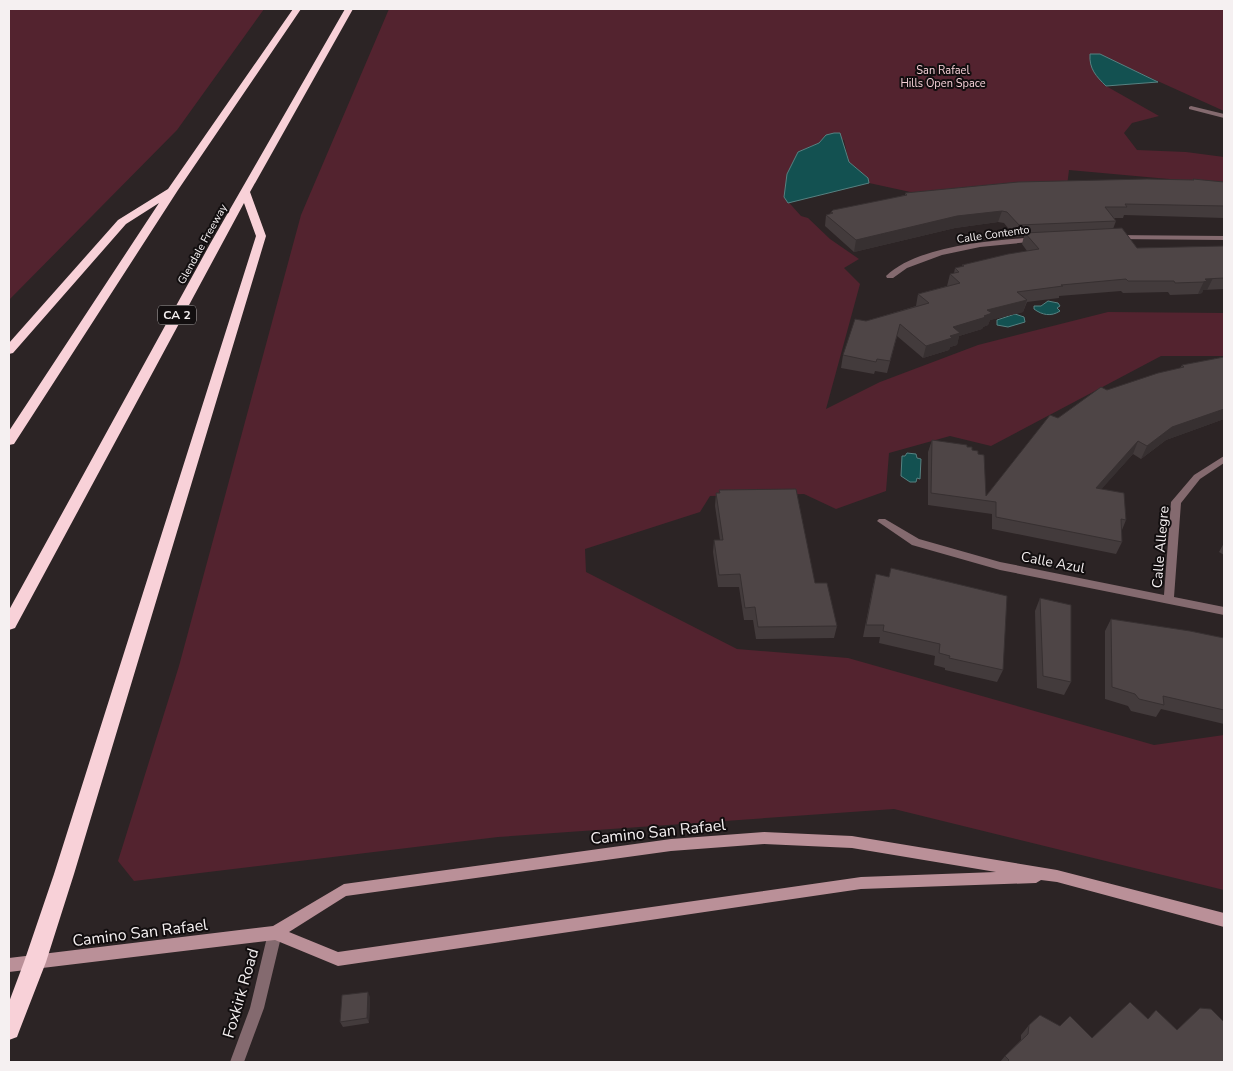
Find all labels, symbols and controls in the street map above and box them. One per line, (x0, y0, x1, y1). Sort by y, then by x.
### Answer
park label: San Rafael Hills Open Space (900, 63, 986, 91)
street label: Glendale Freeway (174, 201, 231, 287)
street label: Calle Contento (956, 222, 1030, 247)
road number: CA 2 (158, 306, 196, 324)
street label: Calle Allegre (1147, 505, 1174, 589)
street label: Calle Azul (1019, 547, 1087, 578)
street label: Camino San Rafael (589, 814, 727, 850)
street label: Camino San Rafael (71, 914, 209, 952)
street label: Foxkirk Road (218, 946, 264, 1041)

